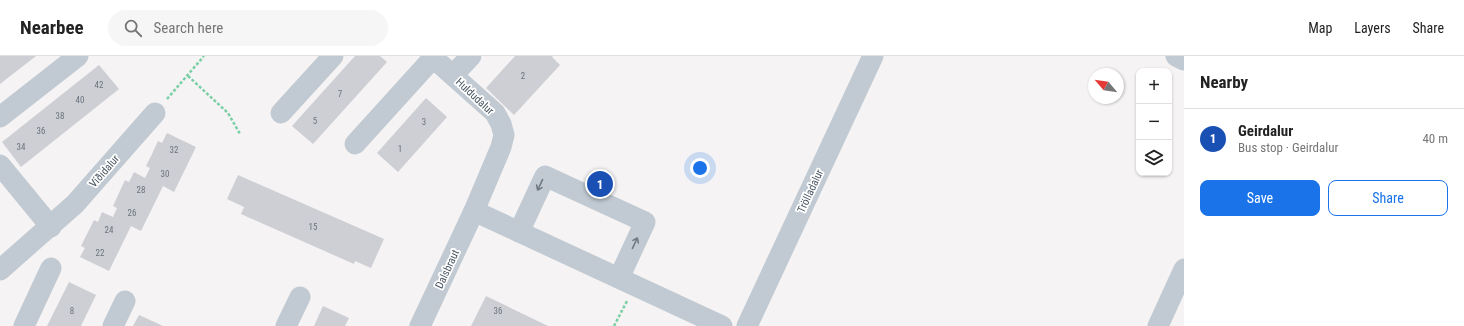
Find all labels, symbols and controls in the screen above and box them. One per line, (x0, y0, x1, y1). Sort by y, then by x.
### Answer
search box (108, 10, 388, 46)
text: Nearbee (20, 16, 84, 39)
icon: search (122, 17, 144, 39)
text: Search here (154, 19, 223, 37)
text: Map (1308, 20, 1332, 36)
text: Layers (1354, 20, 1391, 36)
text: Share (1413, 20, 1444, 36)
north arrow (1088, 68, 1124, 104)
map controls (1136, 68, 1172, 176)
button: + (1136, 68, 1172, 104)
house number: 2 (521, 71, 526, 81)
text: Nearby (1200, 72, 1248, 92)
street label: Huldudalur (453, 75, 497, 118)
house number: 42 (95, 80, 104, 90)
house number: 7 (338, 89, 343, 99)
house number: 40 (76, 95, 84, 105)
button: − (1136, 104, 1172, 140)
house number: 38 (56, 111, 64, 121)
house number: 5 (313, 116, 318, 126)
house number: 3 (422, 117, 426, 127)
text: Geirdalur (1238, 122, 1293, 140)
house number: 36 (37, 126, 45, 136)
text: 1 (1210, 131, 1216, 146)
text: 40 m (1422, 131, 1448, 146)
button: layers (1136, 140, 1172, 176)
text: Bus stop · Geirdalur (1238, 140, 1339, 155)
house number: 34 (17, 142, 26, 152)
house number: 1 (398, 144, 402, 154)
house number: 32 (170, 145, 179, 155)
street label: Víðidalur (87, 152, 122, 190)
your location (690, 158, 710, 178)
street label: Trölladalur (795, 167, 826, 215)
house number: 30 (161, 169, 169, 179)
pin: 1 (587, 169, 613, 199)
one-way arrow (536, 179, 543, 191)
button: Save (1200, 180, 1320, 216)
button: Share (1328, 180, 1448, 216)
house number: 28 (137, 185, 145, 195)
house number: 26 (128, 208, 136, 218)
house number: 15 (309, 222, 318, 232)
house number: 24 (105, 225, 114, 235)
one-way arrow (632, 237, 639, 249)
house number: 22 (96, 248, 105, 258)
street label: Dalsbraut (433, 248, 462, 291)
house number: 8 (70, 306, 74, 316)
house number: 36 (494, 306, 502, 316)

